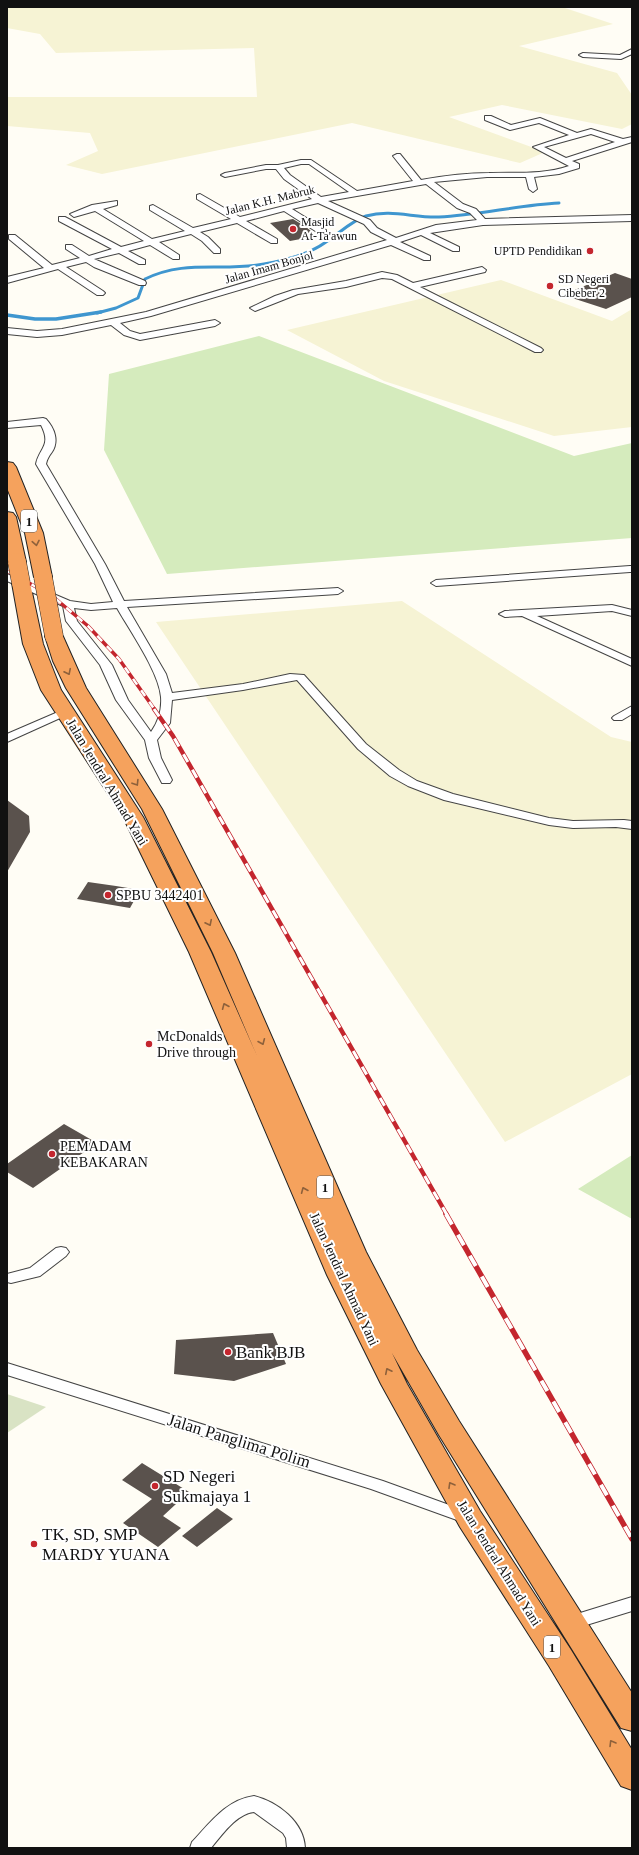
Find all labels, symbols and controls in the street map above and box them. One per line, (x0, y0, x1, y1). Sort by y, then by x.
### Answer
street label: Jalan K.H. Mabruk (224, 182, 316, 218)
place label: Masjid At-Ta'awun (301, 215, 357, 243)
marker: Masjid At-Ta'awun (288, 224, 298, 234)
place label: UPTD Pendidikan (494, 244, 582, 258)
marker: UPTD Pendidikan (585, 246, 595, 256)
street label: Jalan Imam Bonjol (223, 248, 315, 286)
place label: SD Negeri Cibeber 2 (558, 272, 610, 300)
marker: SD Negeri Cibeber 2 (545, 281, 555, 291)
road number: 1 (21, 510, 37, 532)
one-way arrow (31, 539, 40, 546)
one-way arrow (64, 668, 71, 676)
street label: Jalan Jendral Ahmad Yani (63, 716, 151, 848)
one-way arrow (131, 779, 139, 786)
place label: SPBU 3442401 (116, 888, 204, 903)
marker: SPBU 3442401 (103, 890, 113, 900)
one-way arrow (204, 919, 212, 926)
one-way arrow (221, 1003, 229, 1010)
place label: McDonalds Drive through (157, 1029, 236, 1060)
one-way arrow (258, 1038, 266, 1045)
marker: McDonalds Drive through (144, 1039, 154, 1049)
place label: PEMADAM KEBAKARAN (60, 1139, 148, 1170)
marker: PEMADAM KEBAKARAN (47, 1149, 57, 1159)
road number: 1 (317, 1176, 333, 1198)
one-way arrow (301, 1186, 309, 1194)
street label: Jalan Jendral Ahmad Yani (306, 1210, 382, 1348)
place label: Bank BJB (236, 1343, 305, 1362)
marker: Bank BJB (223, 1347, 233, 1357)
one-way arrow (385, 1368, 392, 1376)
street label: Jalan Panglima Polim (165, 1410, 313, 1472)
place label: SD Negeri Sukmajaya 1 (163, 1467, 251, 1506)
marker: SD Negeri Sukmajaya 1 (150, 1481, 160, 1491)
one-way arrow (448, 1482, 455, 1489)
street label: Jalan Jendral Ahmad Yani (454, 1497, 544, 1629)
place label: TK, SD, SMP MARDY YUANA (42, 1525, 170, 1564)
marker: TK, SD, SMP MARDY YUANA (29, 1539, 39, 1549)
road number: 1 (544, 1636, 560, 1658)
one-way arrow (609, 1740, 616, 1747)

